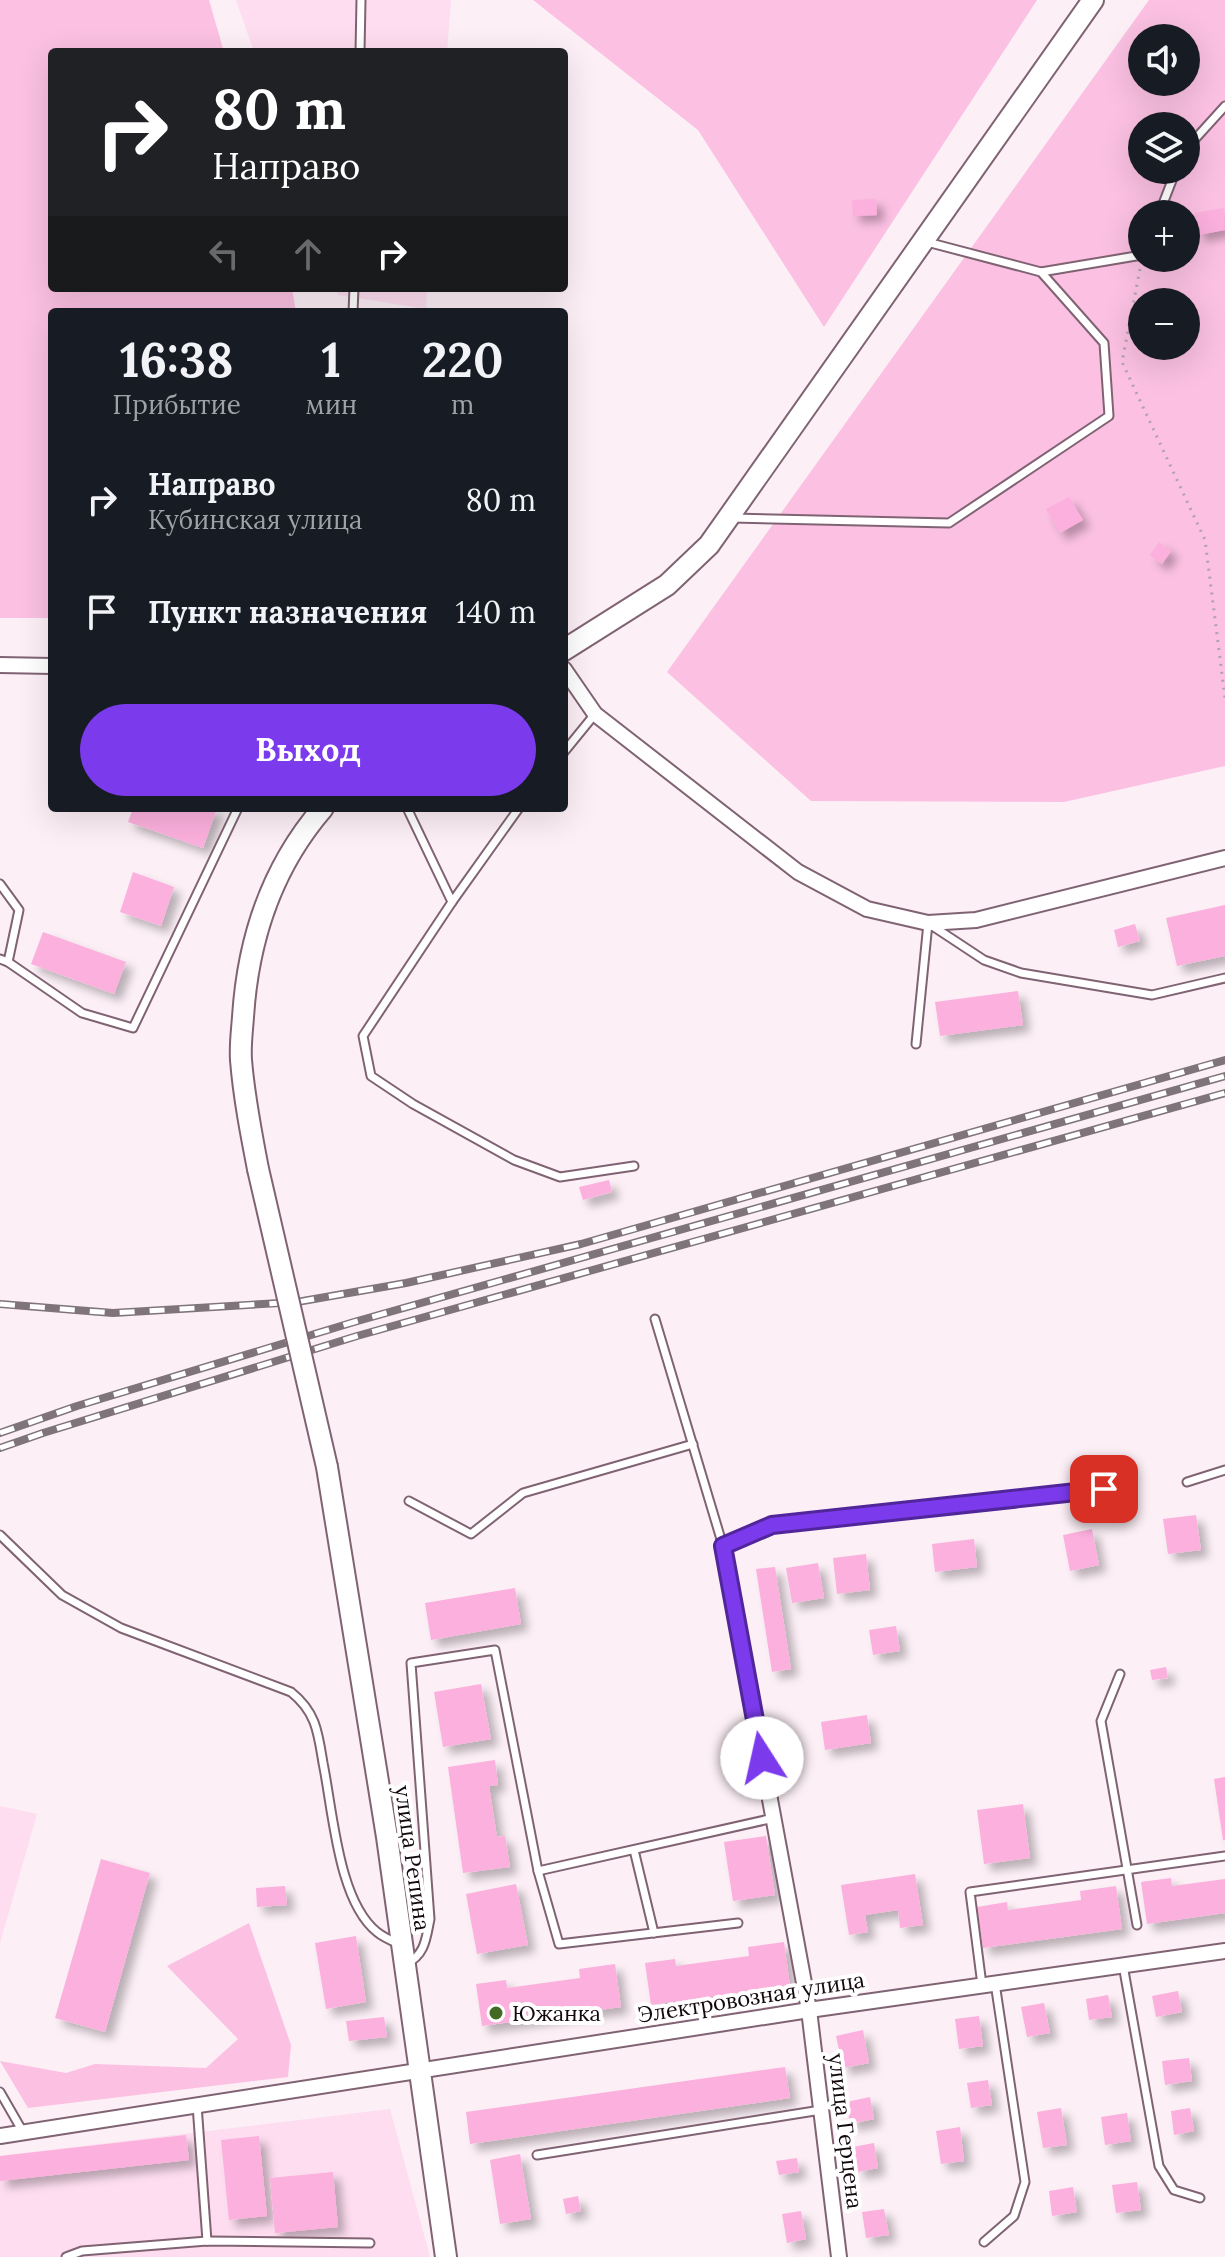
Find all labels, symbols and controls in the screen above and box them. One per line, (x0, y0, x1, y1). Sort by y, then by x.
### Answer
map controls (1128, 24, 1200, 360)
button: sound (1128, 24, 1200, 96)
text: 80 m (212, 73, 346, 144)
icon: right (80, 80, 184, 184)
button: layers (1128, 112, 1200, 184)
text: Направо (212, 143, 360, 189)
button: + (1128, 200, 1200, 272)
icon: left (202, 232, 246, 276)
icon: ahead (286, 232, 330, 276)
icon: right (370, 232, 414, 276)
button: − (1128, 288, 1200, 360)
text: 16:38 (120, 329, 233, 390)
text: 1 (322, 329, 341, 390)
text: 220 (422, 329, 503, 390)
text: Прибытие (113, 388, 241, 421)
text: мин (305, 388, 357, 421)
text: m (451, 388, 474, 421)
text: Направо (148, 465, 276, 503)
icon: right (80, 478, 124, 522)
text: 80 m (466, 481, 536, 519)
text: Кубинская улица (148, 503, 362, 536)
icon: arrive (80, 590, 124, 634)
text: Пункт назначения (148, 593, 427, 631)
text: 140 m (455, 593, 536, 631)
button: Выход (80, 704, 536, 796)
pin (1070, 1455, 1138, 1523)
icon: arrive (1082, 1467, 1126, 1511)
position arrow (720, 1716, 804, 1800)
street label: улица Репина (389, 1783, 437, 1933)
street label: Электровозная улица (635, 1965, 867, 2029)
place label: Южанка (512, 1999, 601, 2027)
marker: Южанка (487, 2004, 505, 2022)
street label: улица Герцена (823, 2052, 869, 2210)

